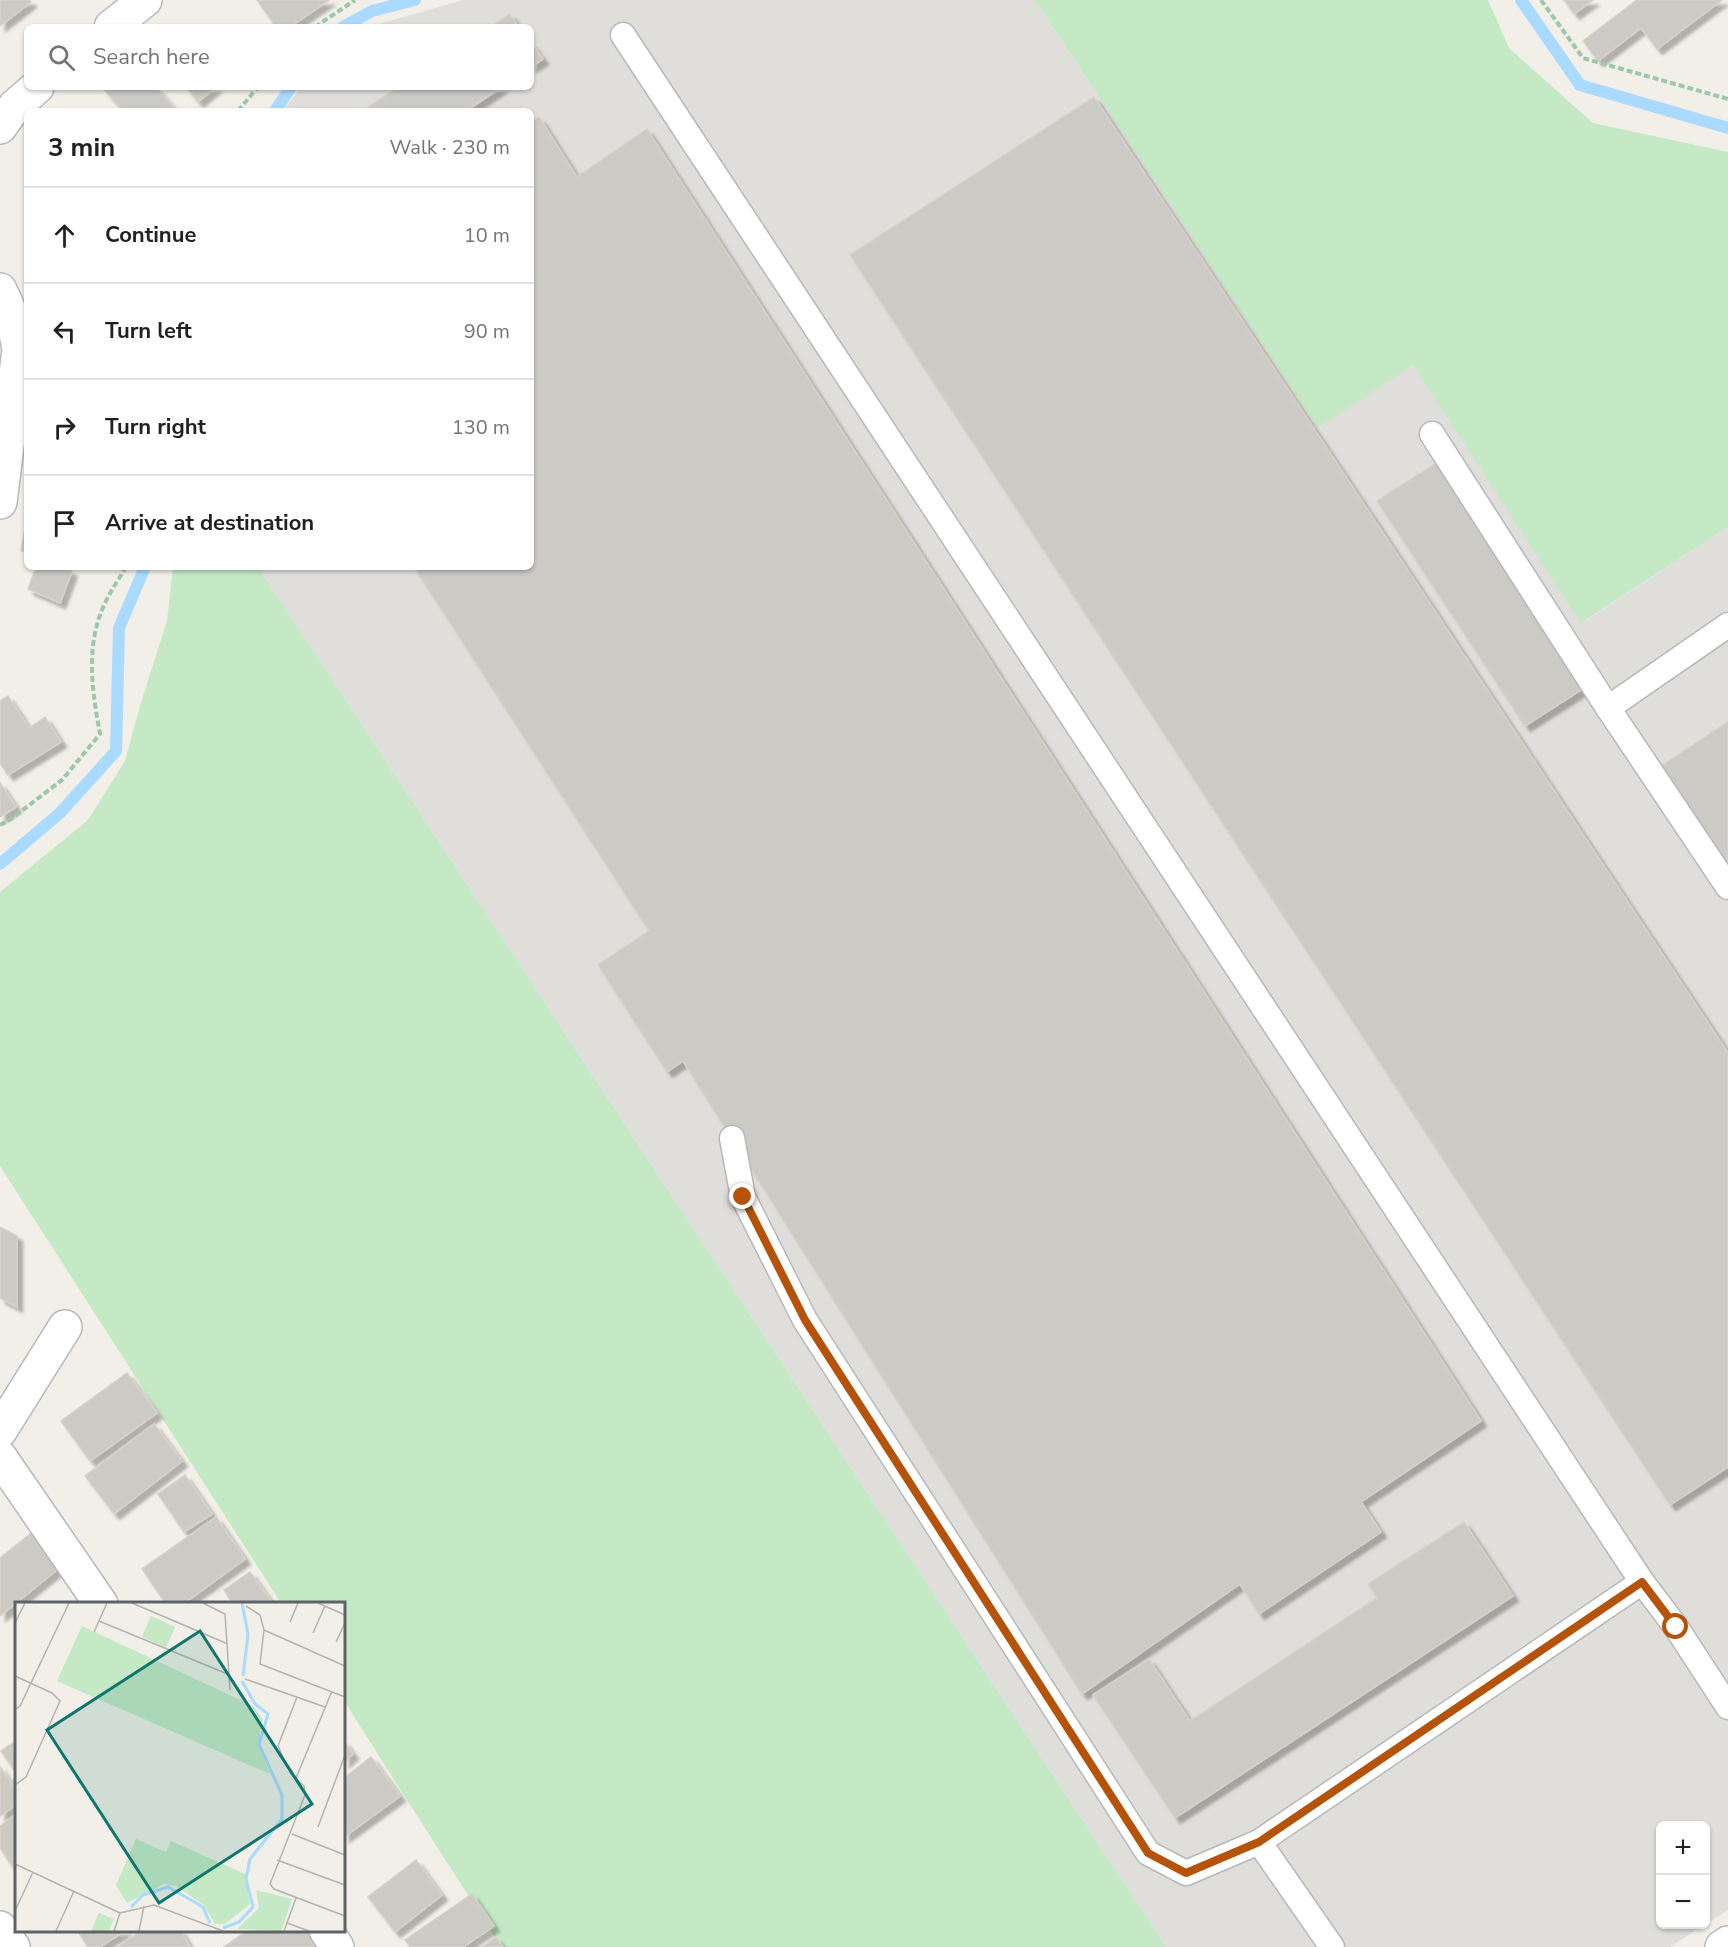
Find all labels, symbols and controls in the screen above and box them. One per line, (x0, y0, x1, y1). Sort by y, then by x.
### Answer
search box (24, 24, 534, 90)
icon: search (45, 41, 78, 74)
text: Search here (93, 42, 210, 72)
text: 3 min (48, 130, 115, 165)
text: Walk · 230 m (390, 134, 510, 161)
icon: ahead (48, 219, 81, 252)
text: Continue (105, 220, 196, 250)
text: 10 m (464, 222, 510, 249)
icon: left (48, 315, 81, 348)
text: Turn left (105, 316, 192, 346)
text: 90 m (464, 318, 510, 345)
icon: right (48, 411, 81, 444)
text: Turn right (105, 412, 206, 442)
text: 130 m (452, 414, 510, 441)
icon: arrive (48, 507, 81, 540)
text: Arrive at destination (105, 508, 314, 538)
route end (729, 1183, 755, 1209)
inset map (15, 1602, 345, 1932)
route start (1662, 1613, 1688, 1639)
map controls (1656, 1821, 1710, 1929)
button: + (1656, 1821, 1710, 1875)
button: − (1656, 1875, 1710, 1929)

